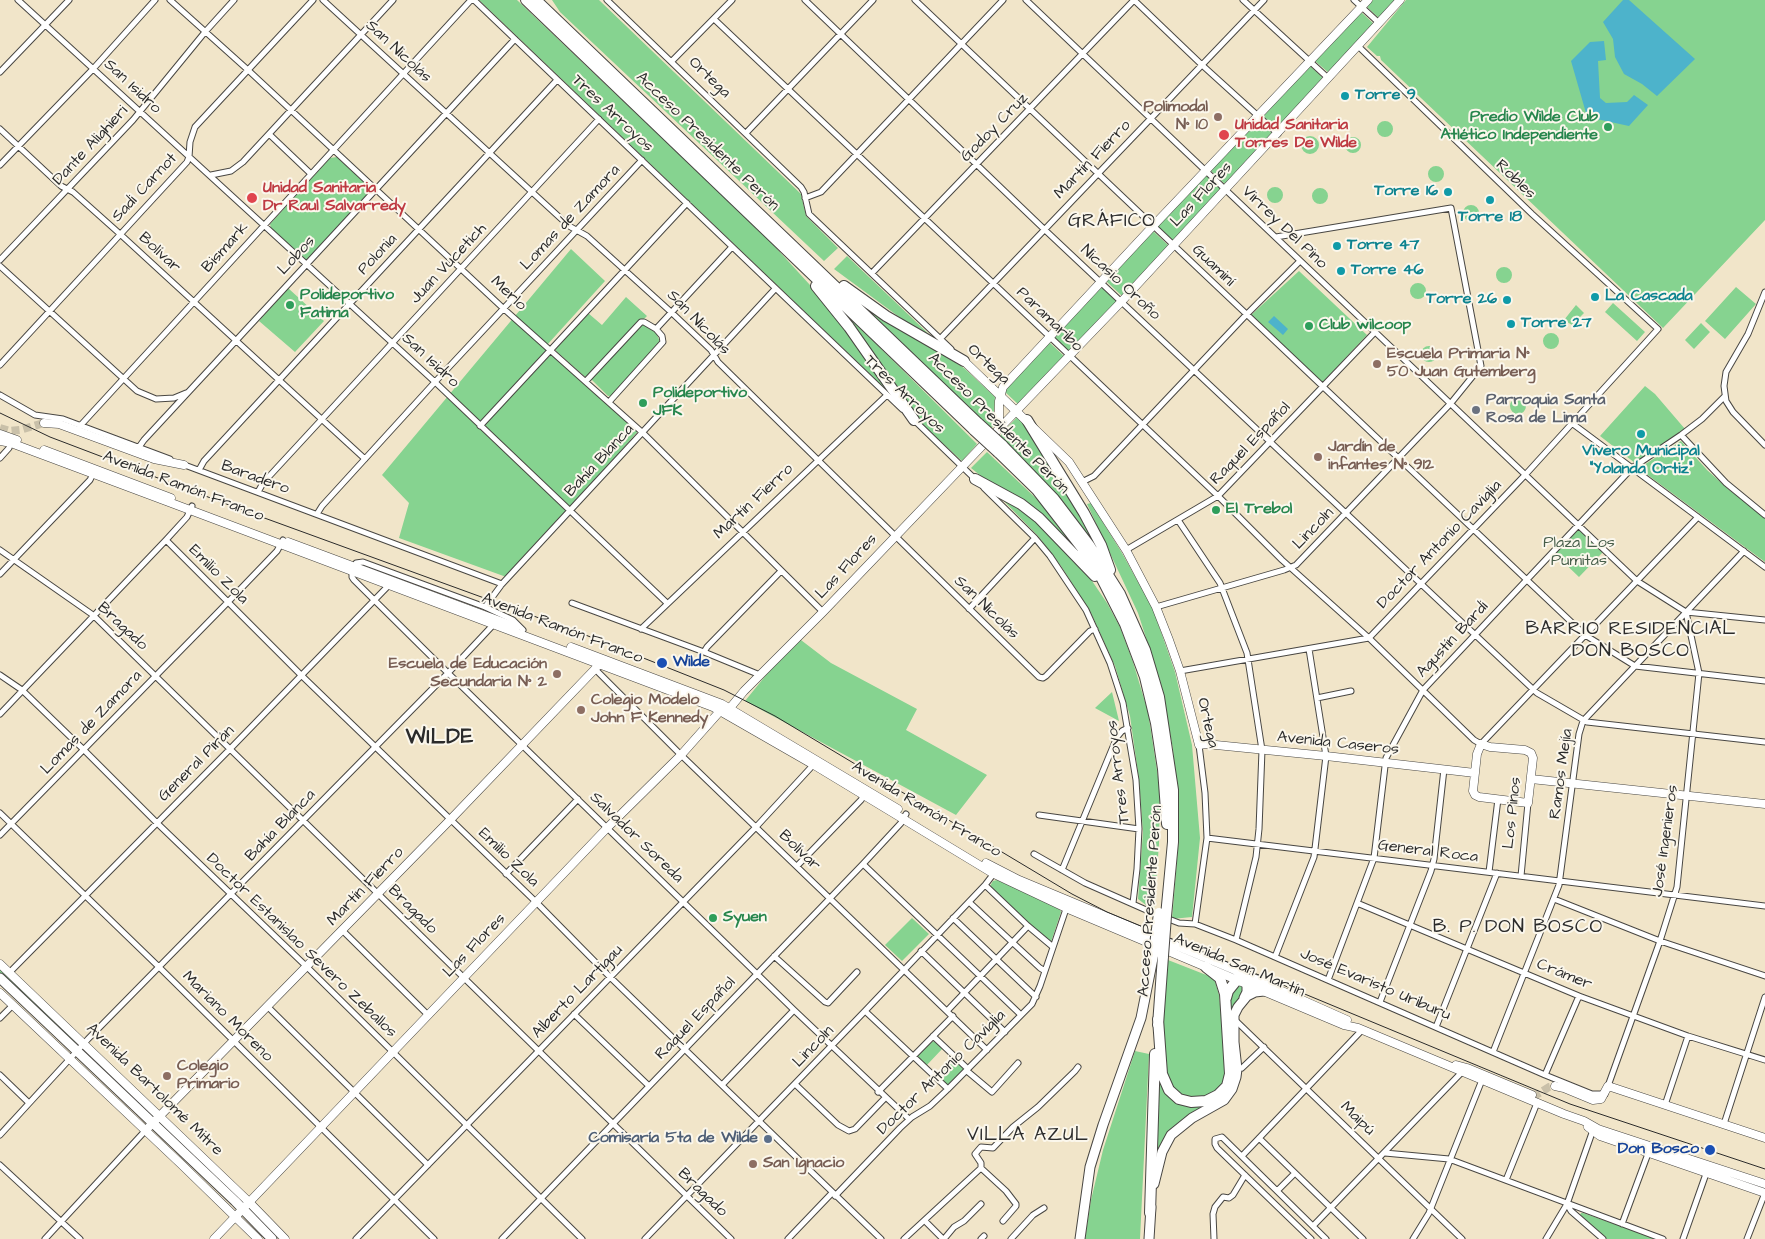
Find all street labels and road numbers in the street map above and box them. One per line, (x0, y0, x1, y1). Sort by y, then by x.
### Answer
street label: San Nicolás (361, 17, 435, 87)
street label: Ortega (684, 53, 734, 103)
street label: San Isidro (99, 56, 165, 118)
street label: Acceso Presidente Perón (631, 68, 783, 216)
street label: Tres Arroyos (567, 71, 657, 157)
street label: Godoy Cruz (957, 89, 1033, 167)
street label: Dante Alighieri (49, 102, 133, 190)
street label: Martín Fierro (1051, 117, 1135, 203)
street label: Sadi Carnot (108, 150, 182, 226)
street label: Robles (1491, 156, 1539, 204)
street label: Las Flores (1167, 159, 1237, 231)
street label: Lomas de Zamora (517, 161, 625, 275)
street label: Virrey Del Pino (1237, 182, 1331, 274)
street label: Bismark (198, 219, 254, 277)
street label: Juan Vucetich (407, 220, 491, 308)
street label: Bolívar (134, 229, 184, 277)
street label: Polonia (354, 230, 402, 280)
street label: Lobos (274, 233, 320, 279)
street label: Nicasio Oroño (1076, 241, 1164, 325)
street label: Guaminí (1187, 241, 1239, 291)
street label: Merlo (486, 273, 530, 315)
street label: Paramaribo (1012, 284, 1086, 356)
street label: San Nicolás (662, 286, 734, 360)
street label: San Isidro (397, 330, 463, 392)
street label: Ortega (963, 341, 1013, 389)
street label: Acceso Presidente Perón (923, 349, 1073, 499)
street label: Tres Arroyos (860, 352, 948, 438)
street label: Raquel Español (1207, 399, 1295, 489)
street label: Bahía Blanca (561, 421, 639, 501)
street label: Avenida Ramón Franco (100, 447, 266, 527)
street label: Baradero (218, 457, 292, 499)
street label: Martín Fierro (710, 460, 798, 544)
street label: Doctor Antonio Caviglia (1374, 477, 1506, 613)
street label: Lincoln (1289, 504, 1339, 554)
street label: Las Flores (812, 531, 882, 603)
street label: Emilio Zola (184, 541, 252, 609)
street label: San Nicolás (949, 572, 1023, 644)
street label: Avenida Ramón Franco (479, 589, 645, 669)
street label: Agustín Bardi (1413, 598, 1493, 682)
street label: Bragado (93, 599, 151, 655)
street label: Lomas de Zamora (37, 667, 147, 779)
street label: Ortega (1192, 696, 1222, 750)
street label: Tres Arroyos (1103, 719, 1135, 825)
street label: General Pirán (155, 722, 239, 806)
street label: Avenida Caseros (1276, 728, 1400, 760)
street label: Ramos Mejía (1546, 728, 1578, 820)
street label: Avenida Ramón Franco (848, 758, 1004, 862)
street label: Los Pinos (1500, 776, 1526, 850)
street label: José Ingenieros (1649, 784, 1683, 898)
street label: Bahía Blanca (242, 786, 320, 866)
street label: Salvador Soreda (585, 788, 687, 888)
street label: Acceso Presidente Perón (1135, 805, 1167, 997)
street label: Emilio Zola (474, 824, 542, 892)
street label: Bolívar (774, 827, 824, 875)
street label: General Roca (1377, 836, 1479, 868)
street label: Martín Fierro (324, 844, 408, 930)
street label: Doctor Estanislao Severo Zeballos (202, 850, 400, 1042)
street label: Bragado (383, 881, 441, 939)
street label: Las Flores (440, 910, 510, 982)
street label: Avenida San Martín (1171, 930, 1307, 1002)
street label: Alberto Lartigau (529, 941, 627, 1043)
street label: José Evaristo Uriburu (1297, 945, 1453, 1025)
street label: Crámer (1533, 955, 1595, 995)
street label: Mariano Moreno (177, 967, 277, 1067)
street label: Raquel Español (652, 974, 740, 1064)
street label: Doctor Antonio Caviglia (874, 1007, 1010, 1139)
street label: Avenida Bartolomé Mitre (82, 1020, 226, 1160)
street label: Lincoln (789, 1022, 839, 1072)
street label: Maipú (1336, 1098, 1378, 1140)
street label: Bragado (673, 1165, 731, 1221)

